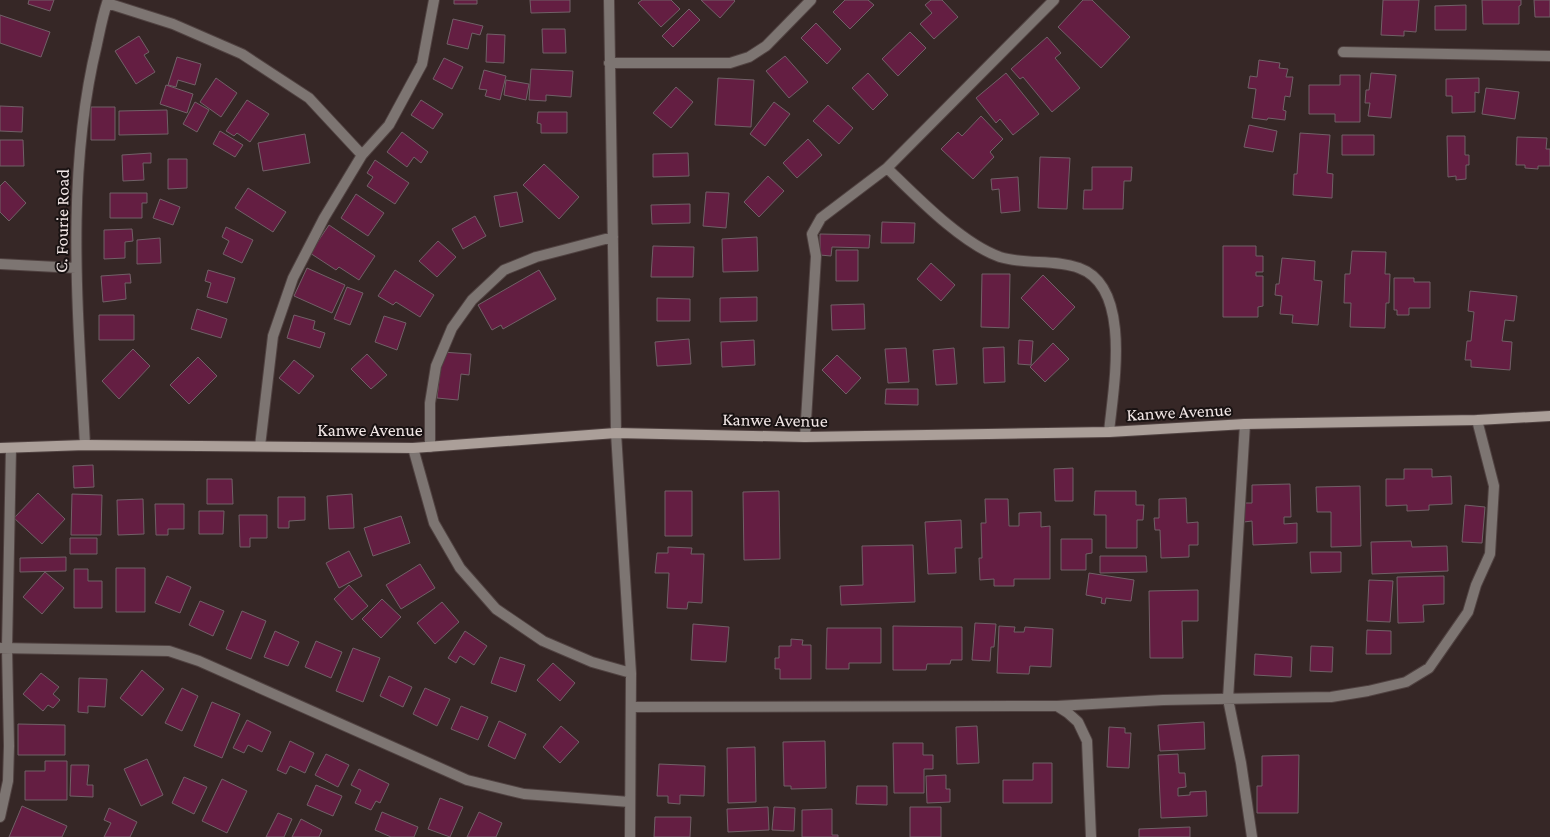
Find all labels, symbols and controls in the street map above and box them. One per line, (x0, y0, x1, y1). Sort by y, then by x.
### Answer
street label: C. Fourie Road (51, 168, 73, 273)
street label: Kanwe Avenue (1126, 399, 1232, 425)
street label: Kanwe Avenue (722, 409, 828, 431)
street label: Kanwe Avenue (317, 420, 423, 440)

